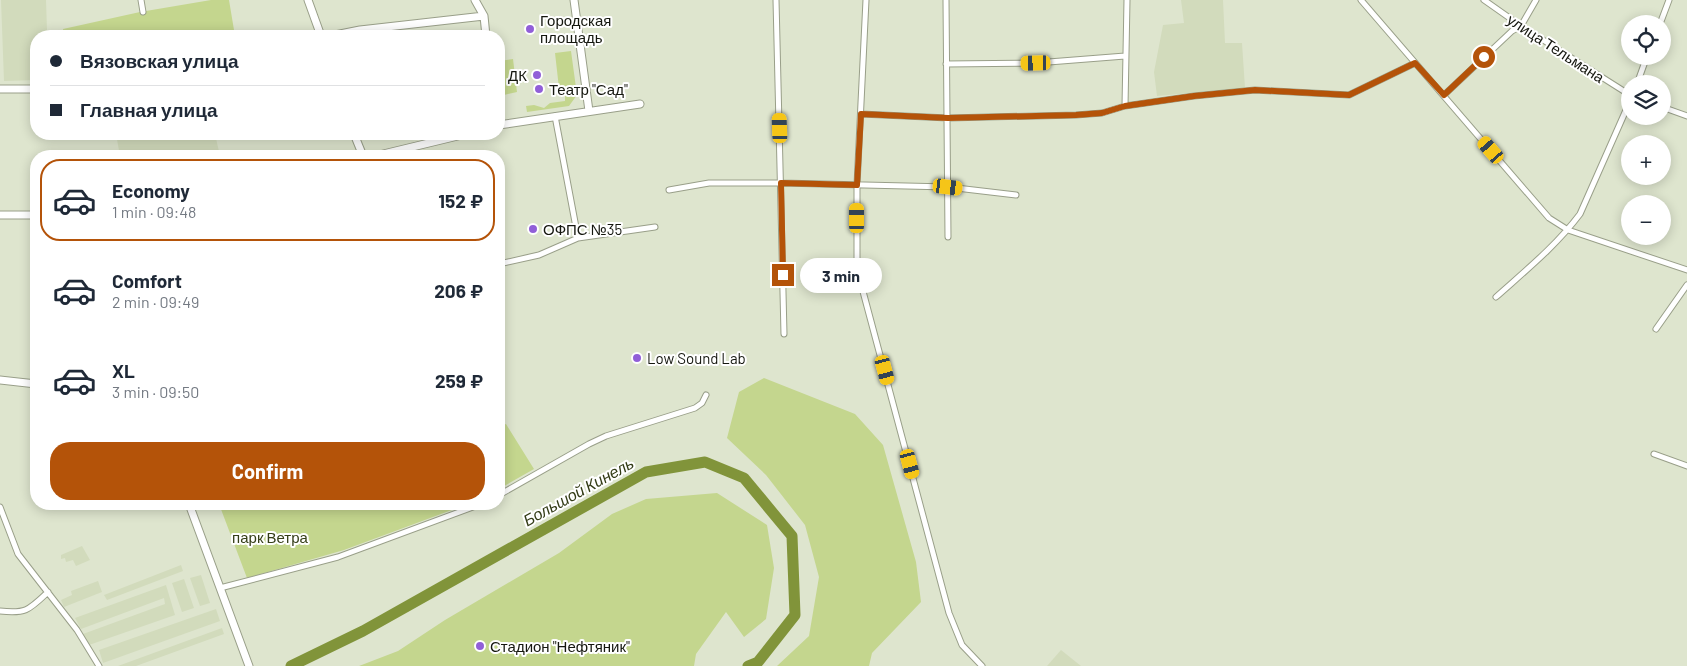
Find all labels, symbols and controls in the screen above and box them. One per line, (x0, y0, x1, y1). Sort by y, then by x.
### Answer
street label: улица Тельмана (1504, 10, 1609, 86)
place label: Городская площадь (540, 11, 611, 46)
map controls (1621, 15, 1671, 245)
button: locate (1621, 15, 1671, 65)
marker: Городская площадь (524, 23, 536, 35)
route start (1473, 46, 1495, 68)
text: Вязовская улица (80, 49, 239, 72)
car (1020, 55, 1051, 71)
place label: ДК (508, 66, 527, 84)
marker: ДК (531, 69, 543, 81)
button: layers (1621, 75, 1671, 125)
place label: Театр "Сад" (549, 80, 628, 98)
marker: Театр "Сад" (533, 83, 545, 95)
text: Главная улица (80, 98, 218, 121)
car (771, 113, 788, 143)
car (1475, 134, 1506, 166)
button: + (1621, 135, 1671, 185)
icon: car (52, 178, 97, 223)
car (932, 178, 963, 196)
text: Economy (112, 179, 190, 202)
text: 152 ₽ (438, 189, 483, 212)
button: − (1621, 195, 1671, 245)
text: 1 min · 09:48 (112, 202, 196, 221)
car (849, 203, 864, 233)
place label: ОФПС №35 (543, 220, 622, 238)
marker: ОФПС №35 (527, 223, 539, 235)
callout: 3 min (800, 258, 883, 292)
route end (772, 264, 794, 286)
text: 3 min (822, 266, 860, 285)
icon: car (52, 268, 97, 313)
text: Comfort (112, 269, 182, 292)
text: 206 ₽ (434, 279, 483, 302)
text: 2 min · 09:49 (112, 292, 199, 311)
place label: Low Sound Lab (647, 349, 746, 367)
marker: Low Sound Lab (631, 352, 643, 364)
car (873, 354, 896, 386)
icon: car (52, 358, 97, 403)
text: XL (112, 359, 135, 382)
text: 259 ₽ (435, 369, 483, 392)
text: 3 min · 09:50 (112, 382, 199, 401)
button: Confirm (50, 442, 485, 500)
car (898, 448, 921, 480)
water label: Большой Кинель (519, 453, 637, 529)
park label: парк Ветра (232, 528, 309, 546)
place label: Стадион "Нефтяник" (490, 637, 630, 655)
marker: Стадион "Нефтяник" (474, 640, 486, 652)

